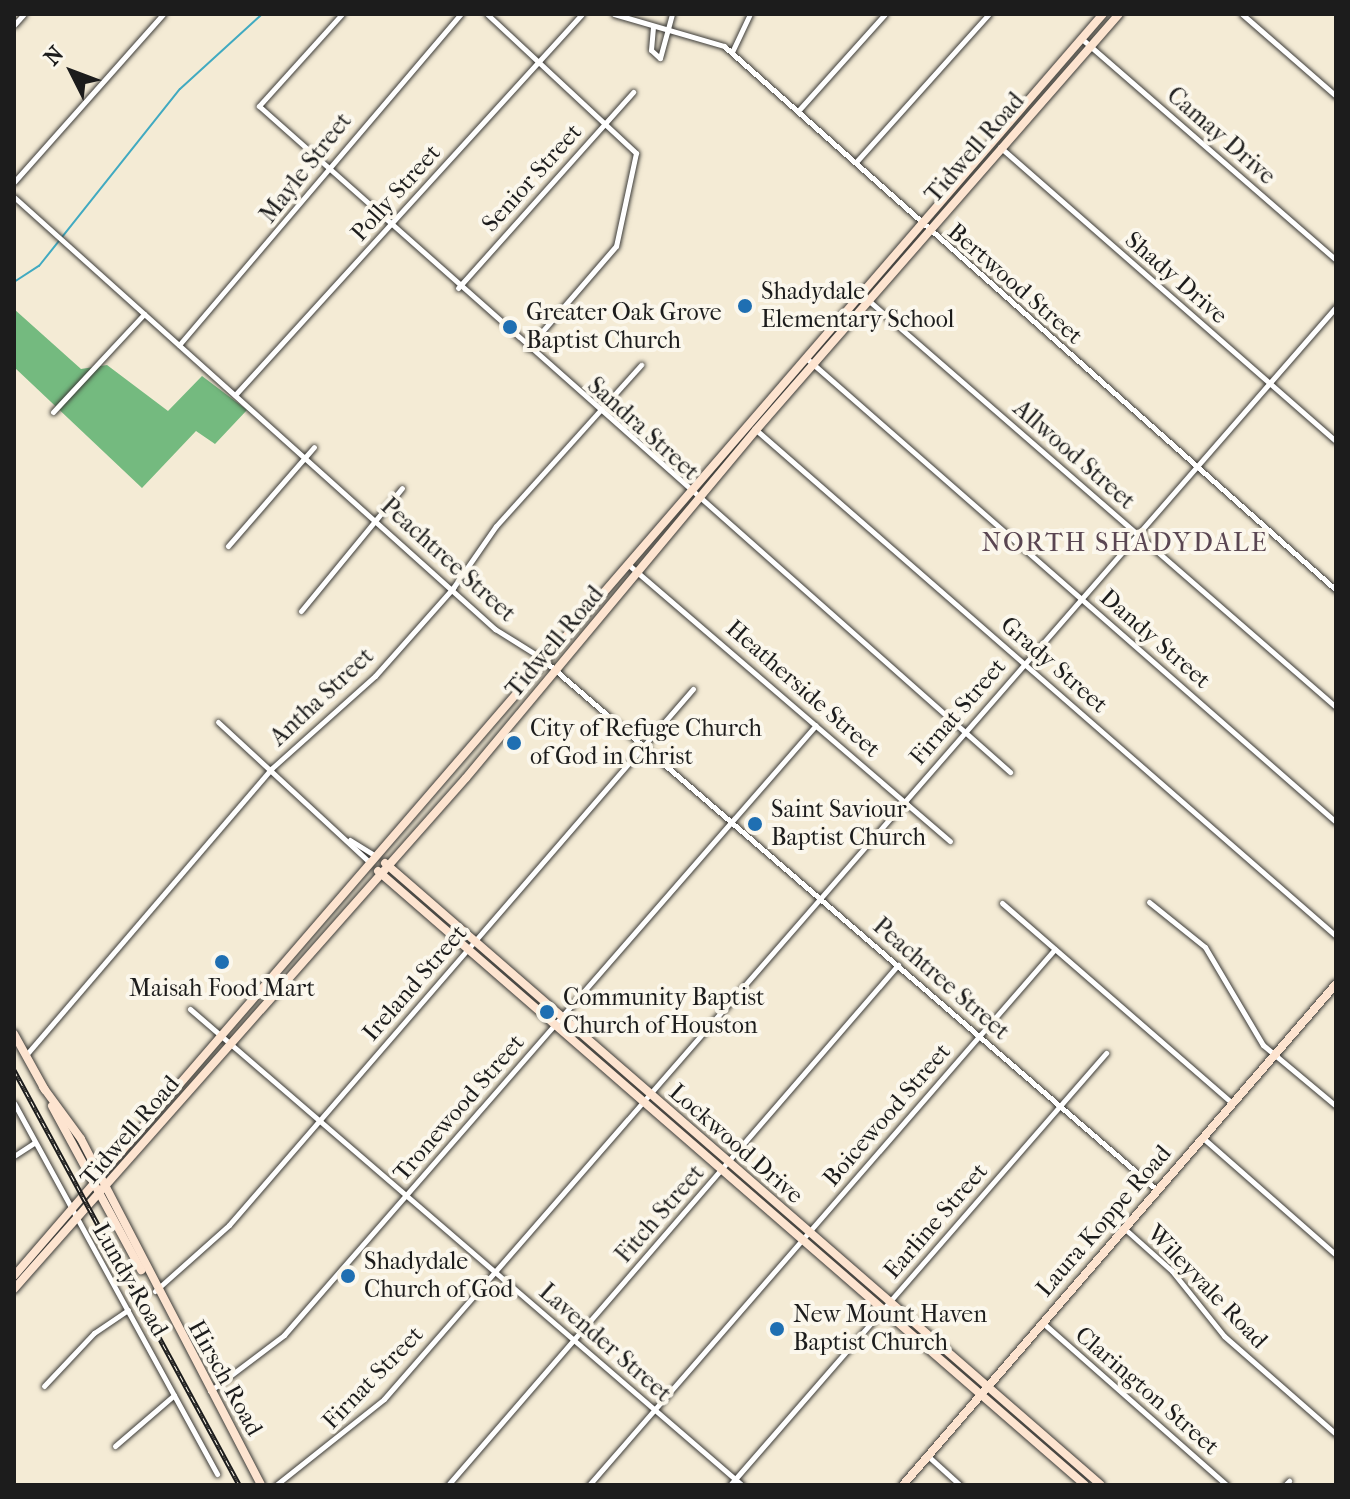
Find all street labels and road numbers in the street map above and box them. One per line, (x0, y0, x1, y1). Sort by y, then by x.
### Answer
street label: Camay Drive (1161, 81, 1281, 191)
street label: Tidwell Road (919, 87, 1031, 209)
street label: Mayle Street (254, 107, 358, 229)
street label: Senior Street (476, 118, 588, 238)
street label: Polly Street (345, 139, 447, 247)
street label: Bertwood Street (942, 217, 1088, 351)
street label: Shady Drive (1119, 226, 1233, 330)
street label: Sandra Street (581, 371, 705, 487)
street label: Allwood Street (1007, 394, 1141, 516)
street label: Peachtree Street (375, 492, 521, 628)
street label: Tidwell Road (500, 580, 610, 704)
street label: Dandy Street (1094, 583, 1216, 695)
street label: Grady Street (995, 611, 1113, 719)
street label: Heatherside Street (720, 614, 886, 764)
street label: Antha Street (264, 642, 380, 752)
street label: Firnat Street (904, 653, 1012, 771)
street label: Peachtree Street (867, 912, 1015, 1046)
street label: Ireland Street (357, 919, 473, 1047)
street label: Tronewood Street (387, 1029, 531, 1187)
street label: Boicewood Street (817, 1038, 957, 1192)
street label: Tidwell Road (74, 1070, 186, 1192)
street label: Lockwood Drive (663, 1078, 809, 1210)
street label: Laura Koppe Road (1030, 1139, 1178, 1303)
street label: Earline Street (878, 1157, 994, 1285)
street label: Fitch Street (609, 1159, 711, 1269)
street label: Lundy Road (86, 1218, 174, 1342)
street label: Wileyvale Road (1141, 1219, 1273, 1355)
street label: Lavender Street (533, 1278, 677, 1408)
street label: Hirsch Road (181, 1315, 269, 1441)
street label: Firnat Street (317, 1320, 429, 1436)
street label: Clarington Street (1069, 1321, 1225, 1461)

